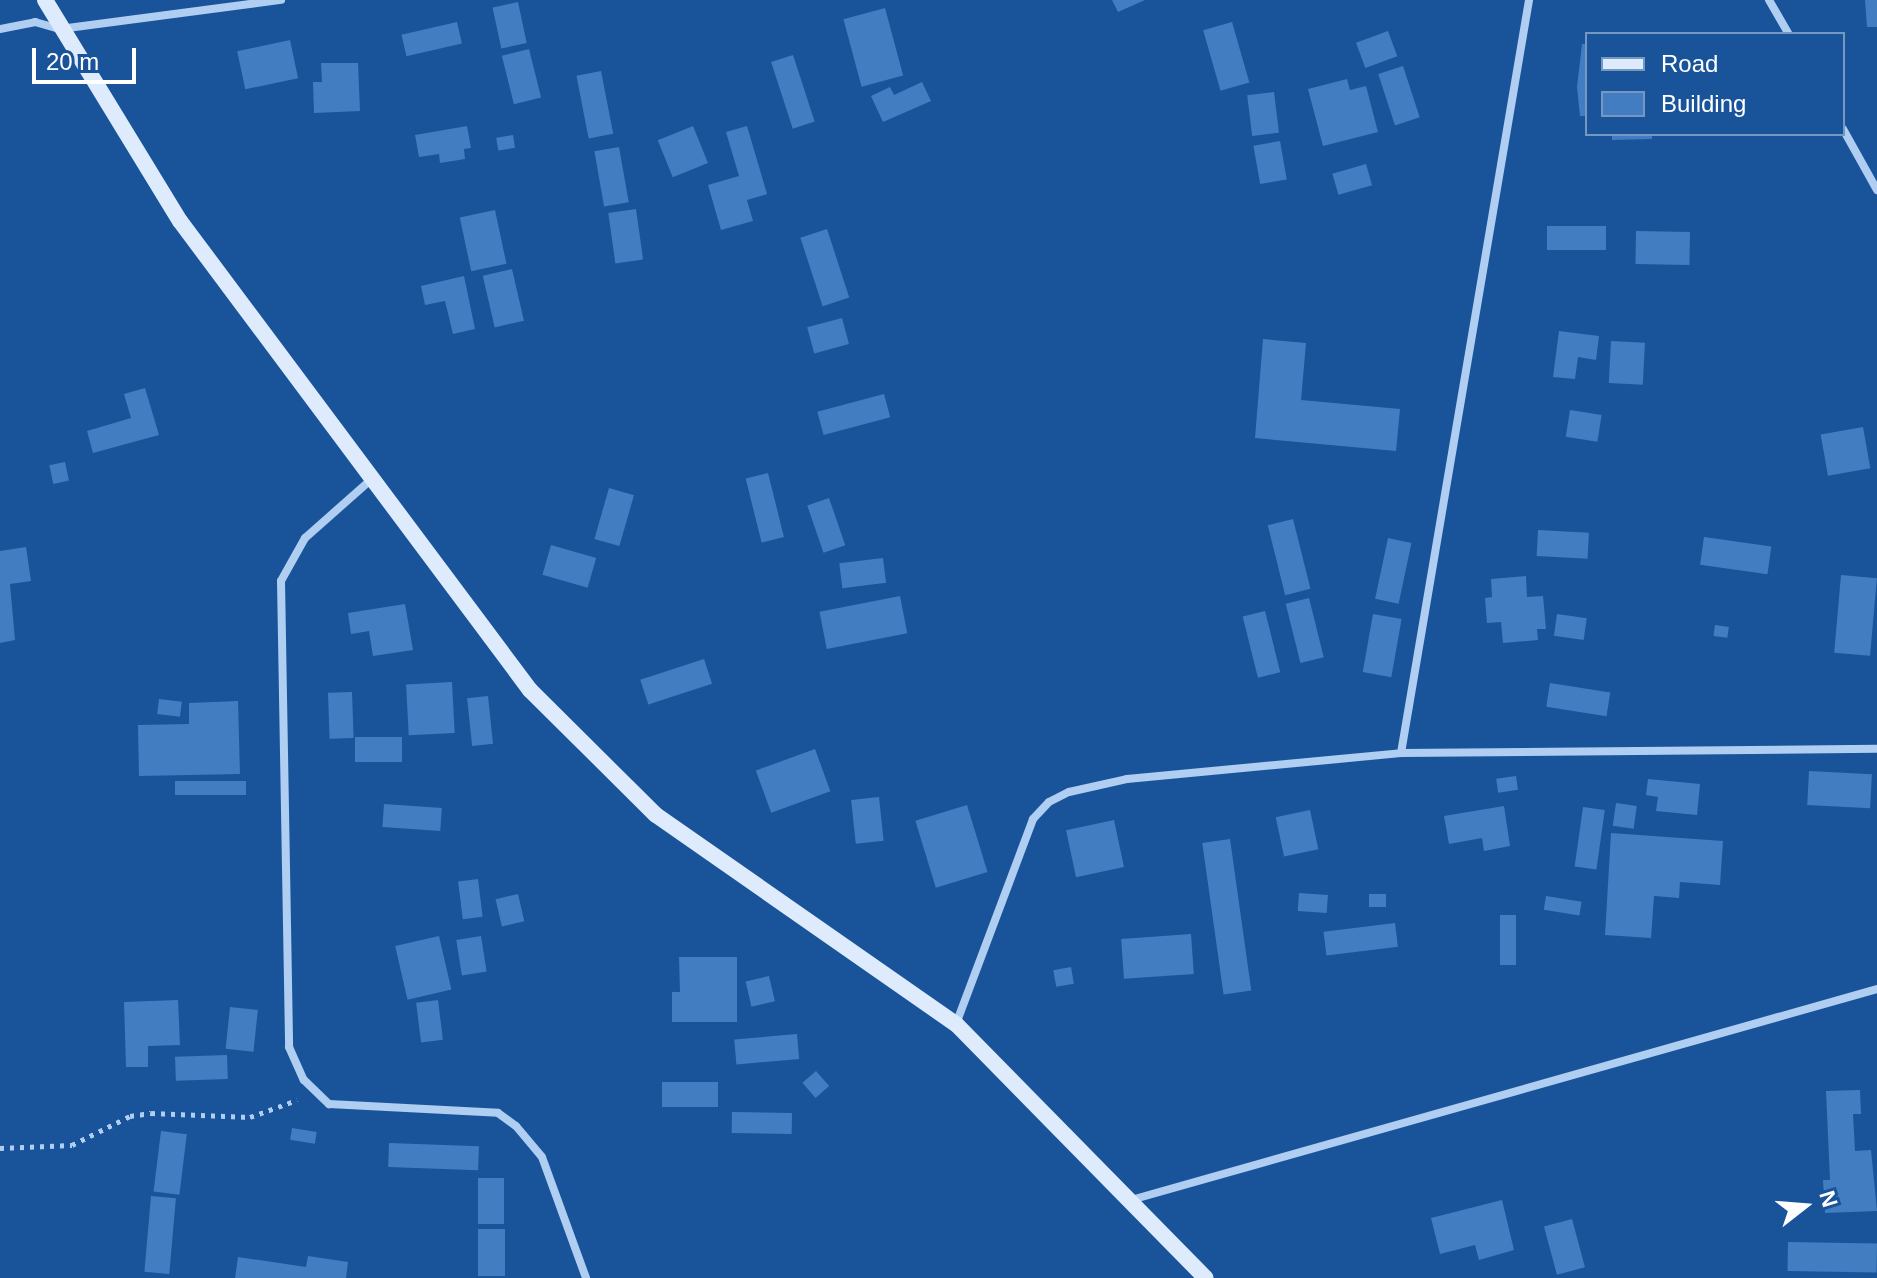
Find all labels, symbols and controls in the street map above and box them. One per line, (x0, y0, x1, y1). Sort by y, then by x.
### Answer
scale bar (36, 32, 140, 82)
legend (1585, 32, 1845, 136)
text: 20 m (46, 48, 99, 75)
text: Road (1661, 50, 1718, 77)
text: Building (1661, 90, 1746, 117)
north arrow (1765, 1166, 1845, 1246)
text: N (1814, 1188, 1843, 1210)

